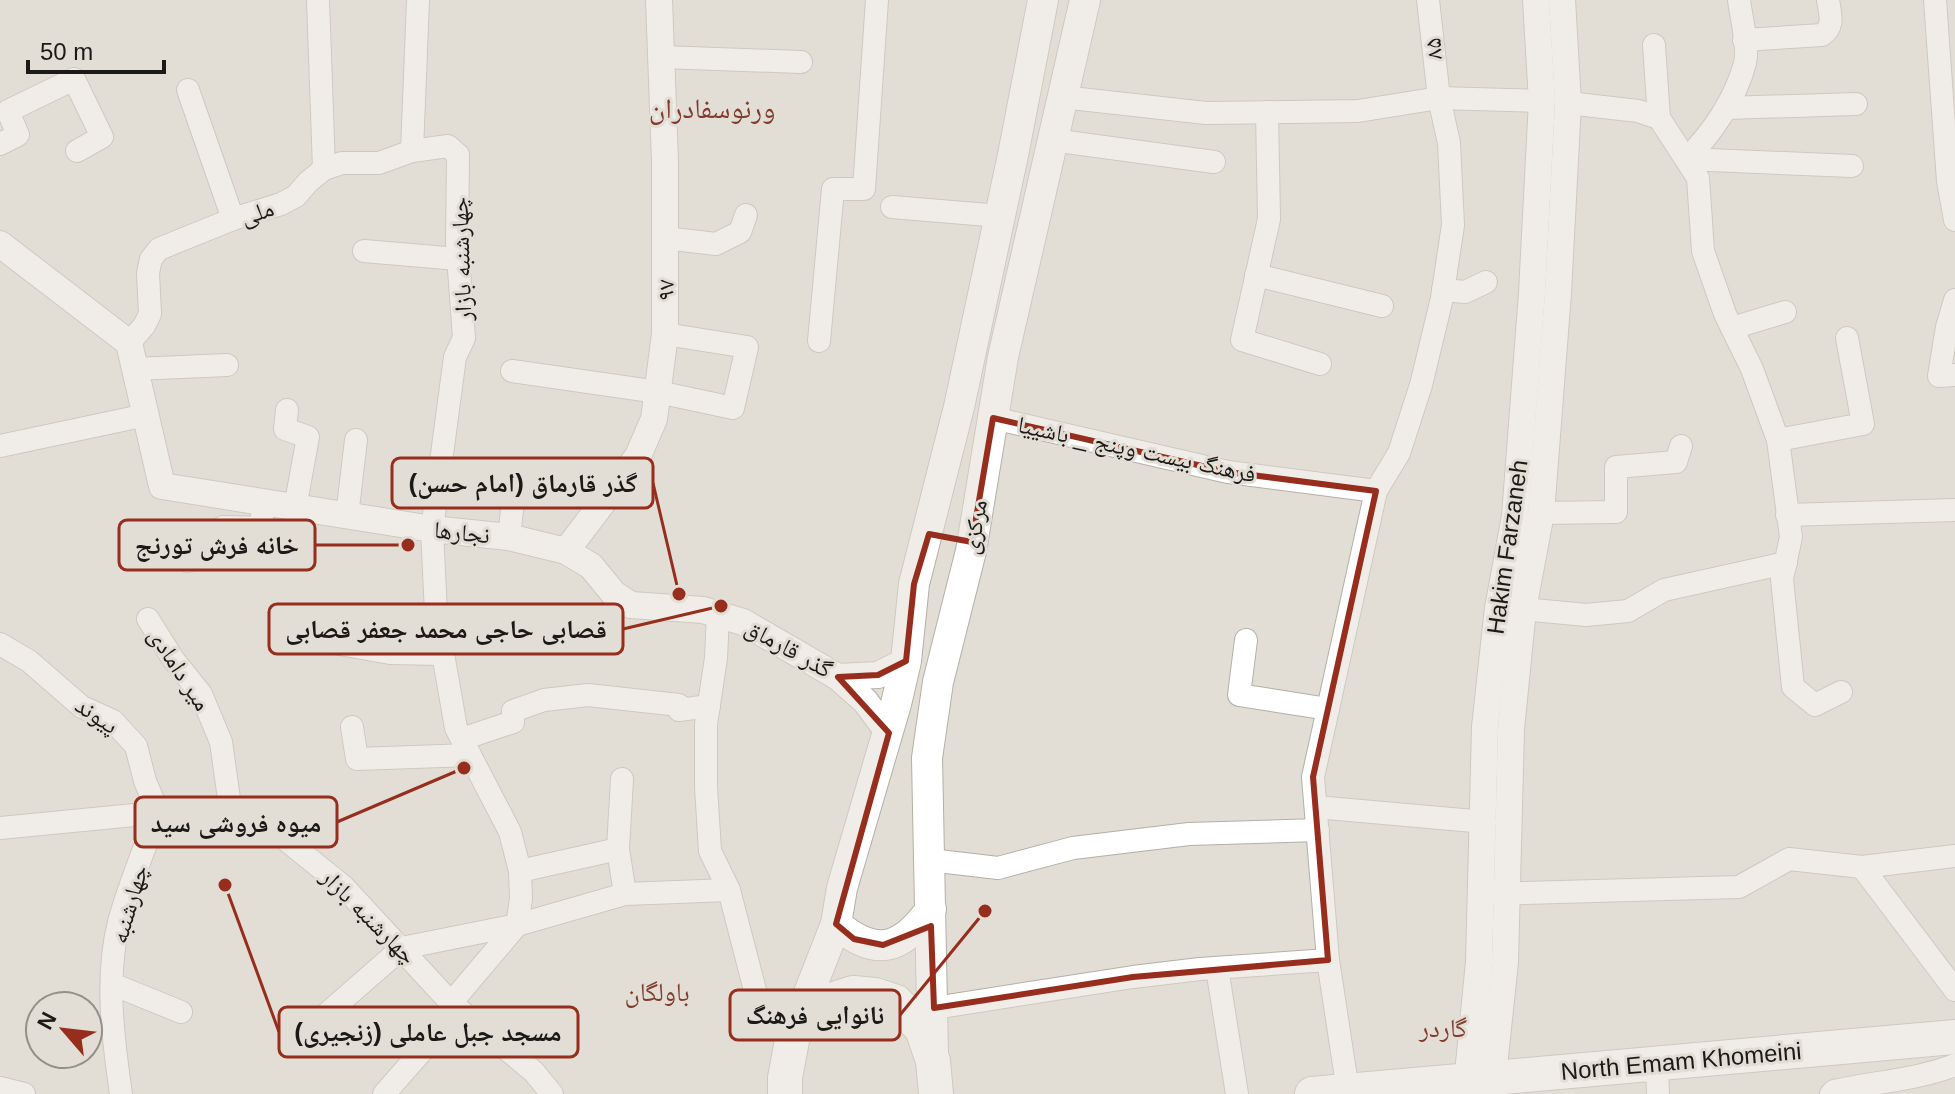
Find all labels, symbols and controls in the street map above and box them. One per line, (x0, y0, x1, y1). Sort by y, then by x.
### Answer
scale bar (28, 24, 164, 74)
street label: ۸۵ (1418, 37, 1448, 61)
text: 50 m (40, 38, 93, 65)
district label: ورنوسفادران (649, 93, 775, 125)
street label: ملی (237, 194, 277, 231)
street label: چهارشنبه بازار (445, 197, 477, 322)
street label: ۹۷ (652, 279, 679, 301)
street label: فرهنگ بیست وپنج _ باشییا (1015, 411, 1258, 489)
callout: (گذر قارماق (امام حسن (392, 458, 653, 508)
street label: Hakim Farzaneh (1481, 458, 1533, 636)
text: (گذر قارماق (امام حسن (409, 468, 638, 501)
street label: مرکزی (956, 498, 993, 557)
street label: نجارها (433, 516, 491, 549)
callout: خانه فرش تورنج (119, 520, 315, 570)
text: خانه فرش تورنج (135, 530, 299, 562)
callout: قصابی حاجی محمد جعفر قصابی (269, 604, 623, 654)
street label: گذر قارماق (740, 613, 837, 684)
text: قصابی حاجی محمد جعفر قصابی (285, 614, 607, 645)
street label: میر دامادی (142, 622, 217, 716)
street label: پیوند (70, 691, 124, 740)
callout: میوه فروشی سید (135, 797, 337, 847)
text: میوه فروشی سید (151, 808, 321, 839)
street label: چهارشنبه (105, 862, 154, 947)
street label: چهارشنبه بازار (314, 862, 422, 970)
district label: باولگان (624, 977, 690, 1008)
north arrow (24, 990, 104, 1070)
callout: نانوایی فرهنگ (730, 990, 900, 1040)
text: نانوایی فرهنگ (746, 1000, 884, 1031)
callout: مسجد جبل عاملی (زنجیری) (279, 1007, 578, 1057)
text: N (32, 1008, 62, 1034)
district label: گاردر (1418, 1013, 1467, 1043)
text: مسجد جبل عاملی (زنجیری) (294, 1017, 562, 1048)
street label: North Emam Khomeini (1560, 1037, 1802, 1085)

